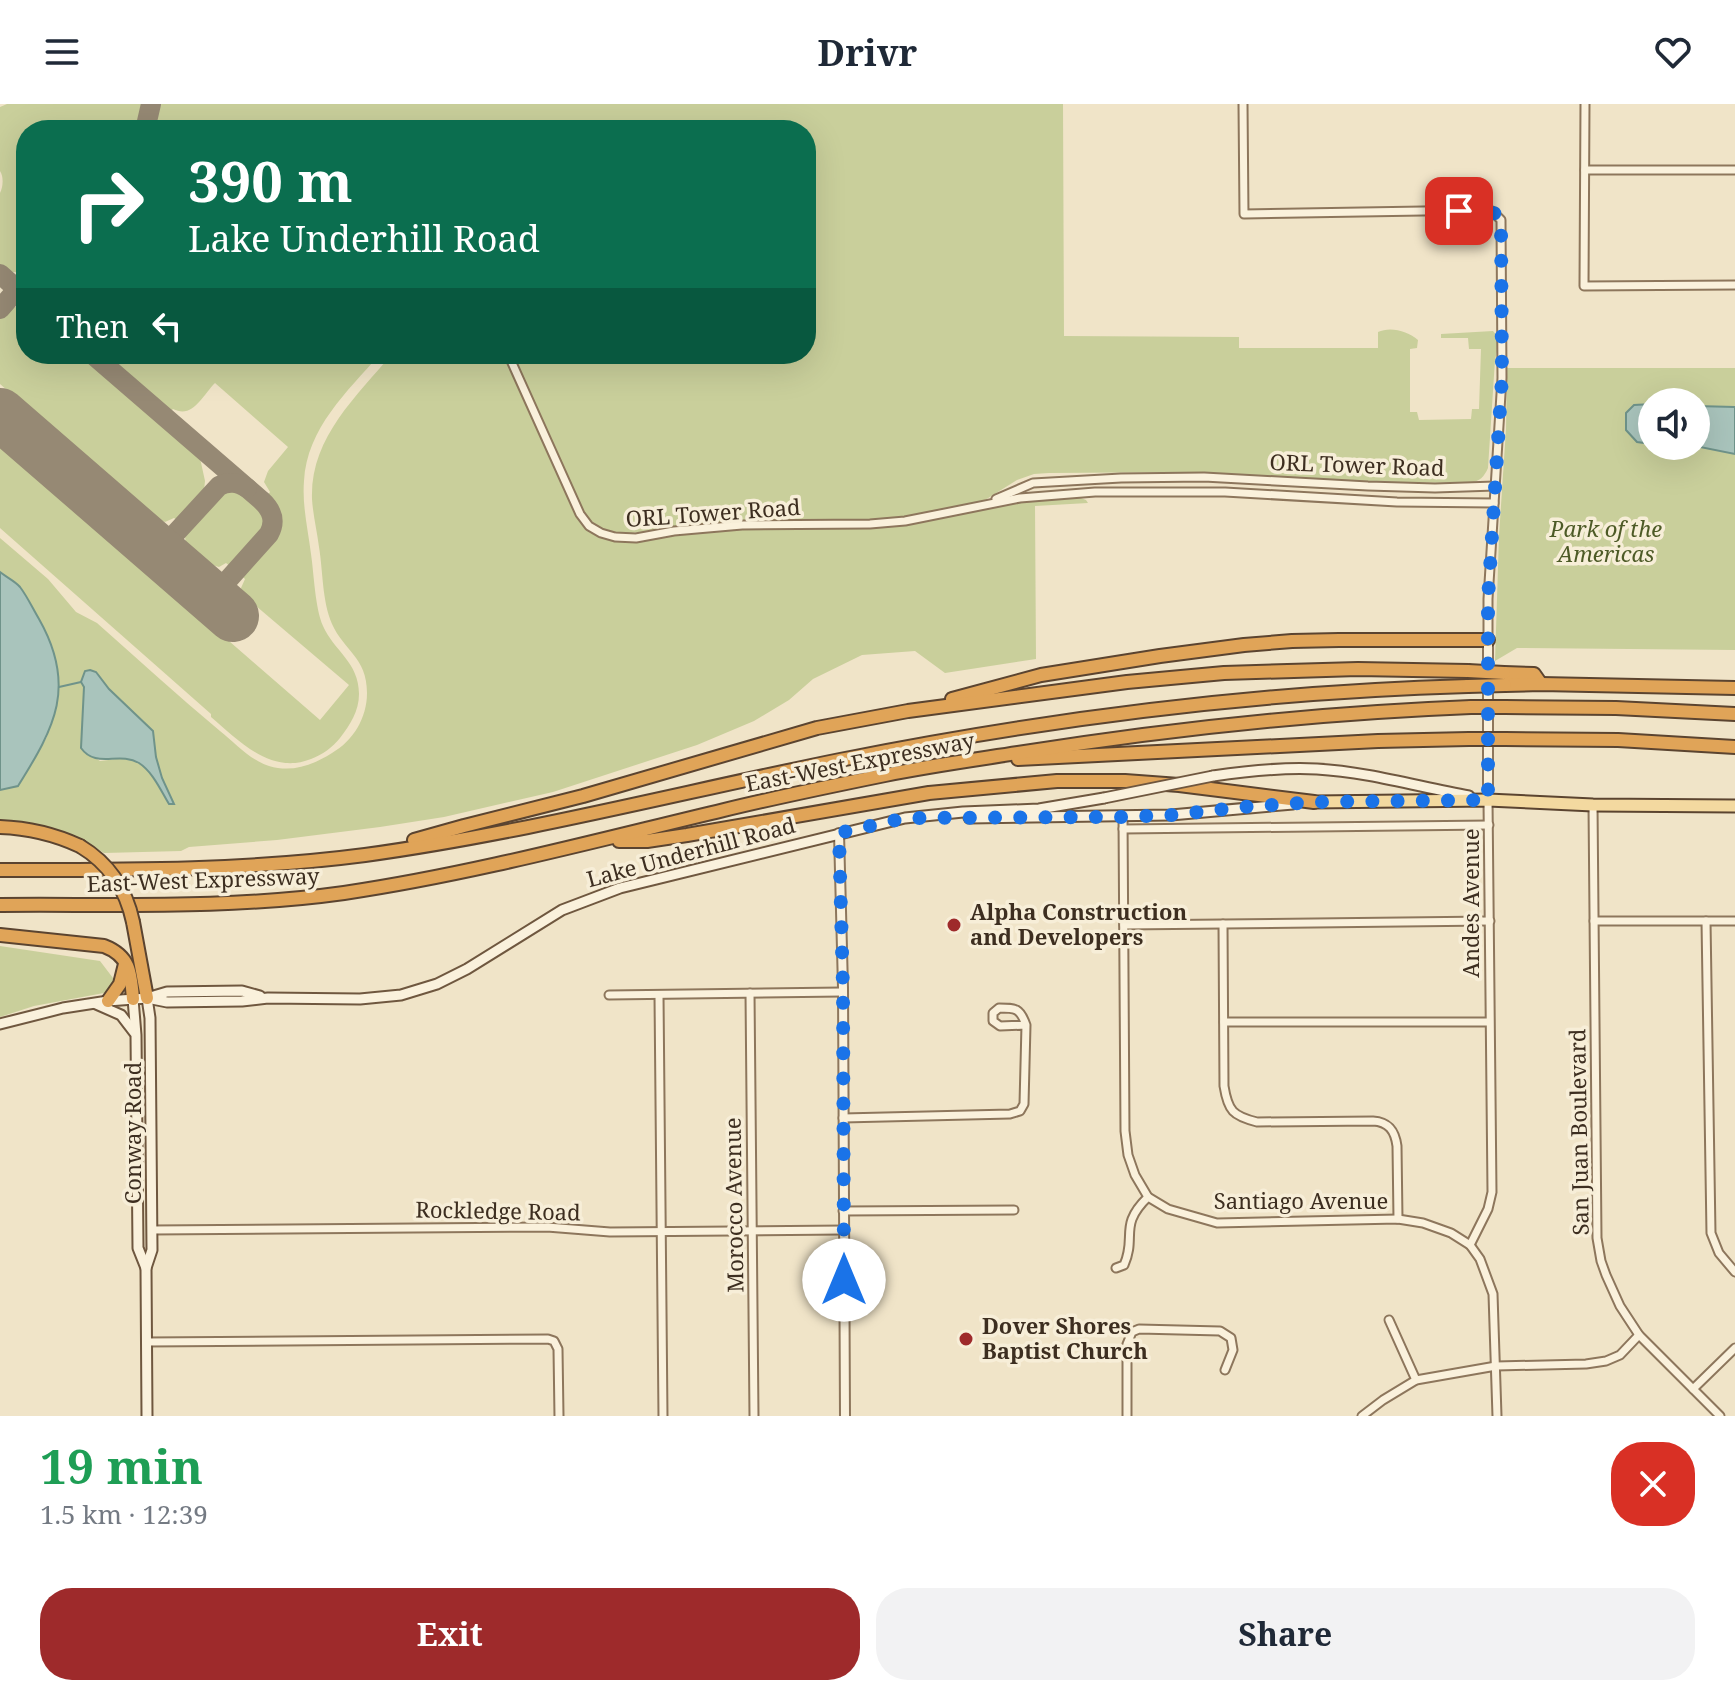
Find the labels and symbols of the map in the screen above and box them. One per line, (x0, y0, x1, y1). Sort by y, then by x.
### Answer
pin (1425, 177, 1493, 245)
street label: ORL Tower Road (1269, 446, 1446, 482)
street label: ORL Tower Road (625, 491, 802, 533)
park label: Park of the Americas (1549, 513, 1662, 568)
street label: East-West Expressway (743, 724, 977, 798)
street label: Lake Underhill Road (583, 809, 799, 893)
street label: Andes Avenue (1455, 828, 1485, 978)
street label: East-West Expressway (86, 860, 320, 898)
place label: Alpha Construction and Developers (970, 896, 1187, 951)
marker: Alpha Construction and Developers (945, 916, 963, 934)
street label: San Juan Boulevard (1561, 1028, 1595, 1236)
street label: Conway Road (117, 1061, 147, 1204)
street label: Morocco Avenue (716, 1117, 750, 1293)
street label: Santiago Avenue (1214, 1185, 1388, 1215)
street label: Rockledge Road (415, 1194, 581, 1226)
position arrow (802, 1238, 886, 1322)
place label: Dover Shores Baptist Church (982, 1310, 1148, 1365)
marker: Dover Shores Baptist Church (957, 1330, 975, 1348)

